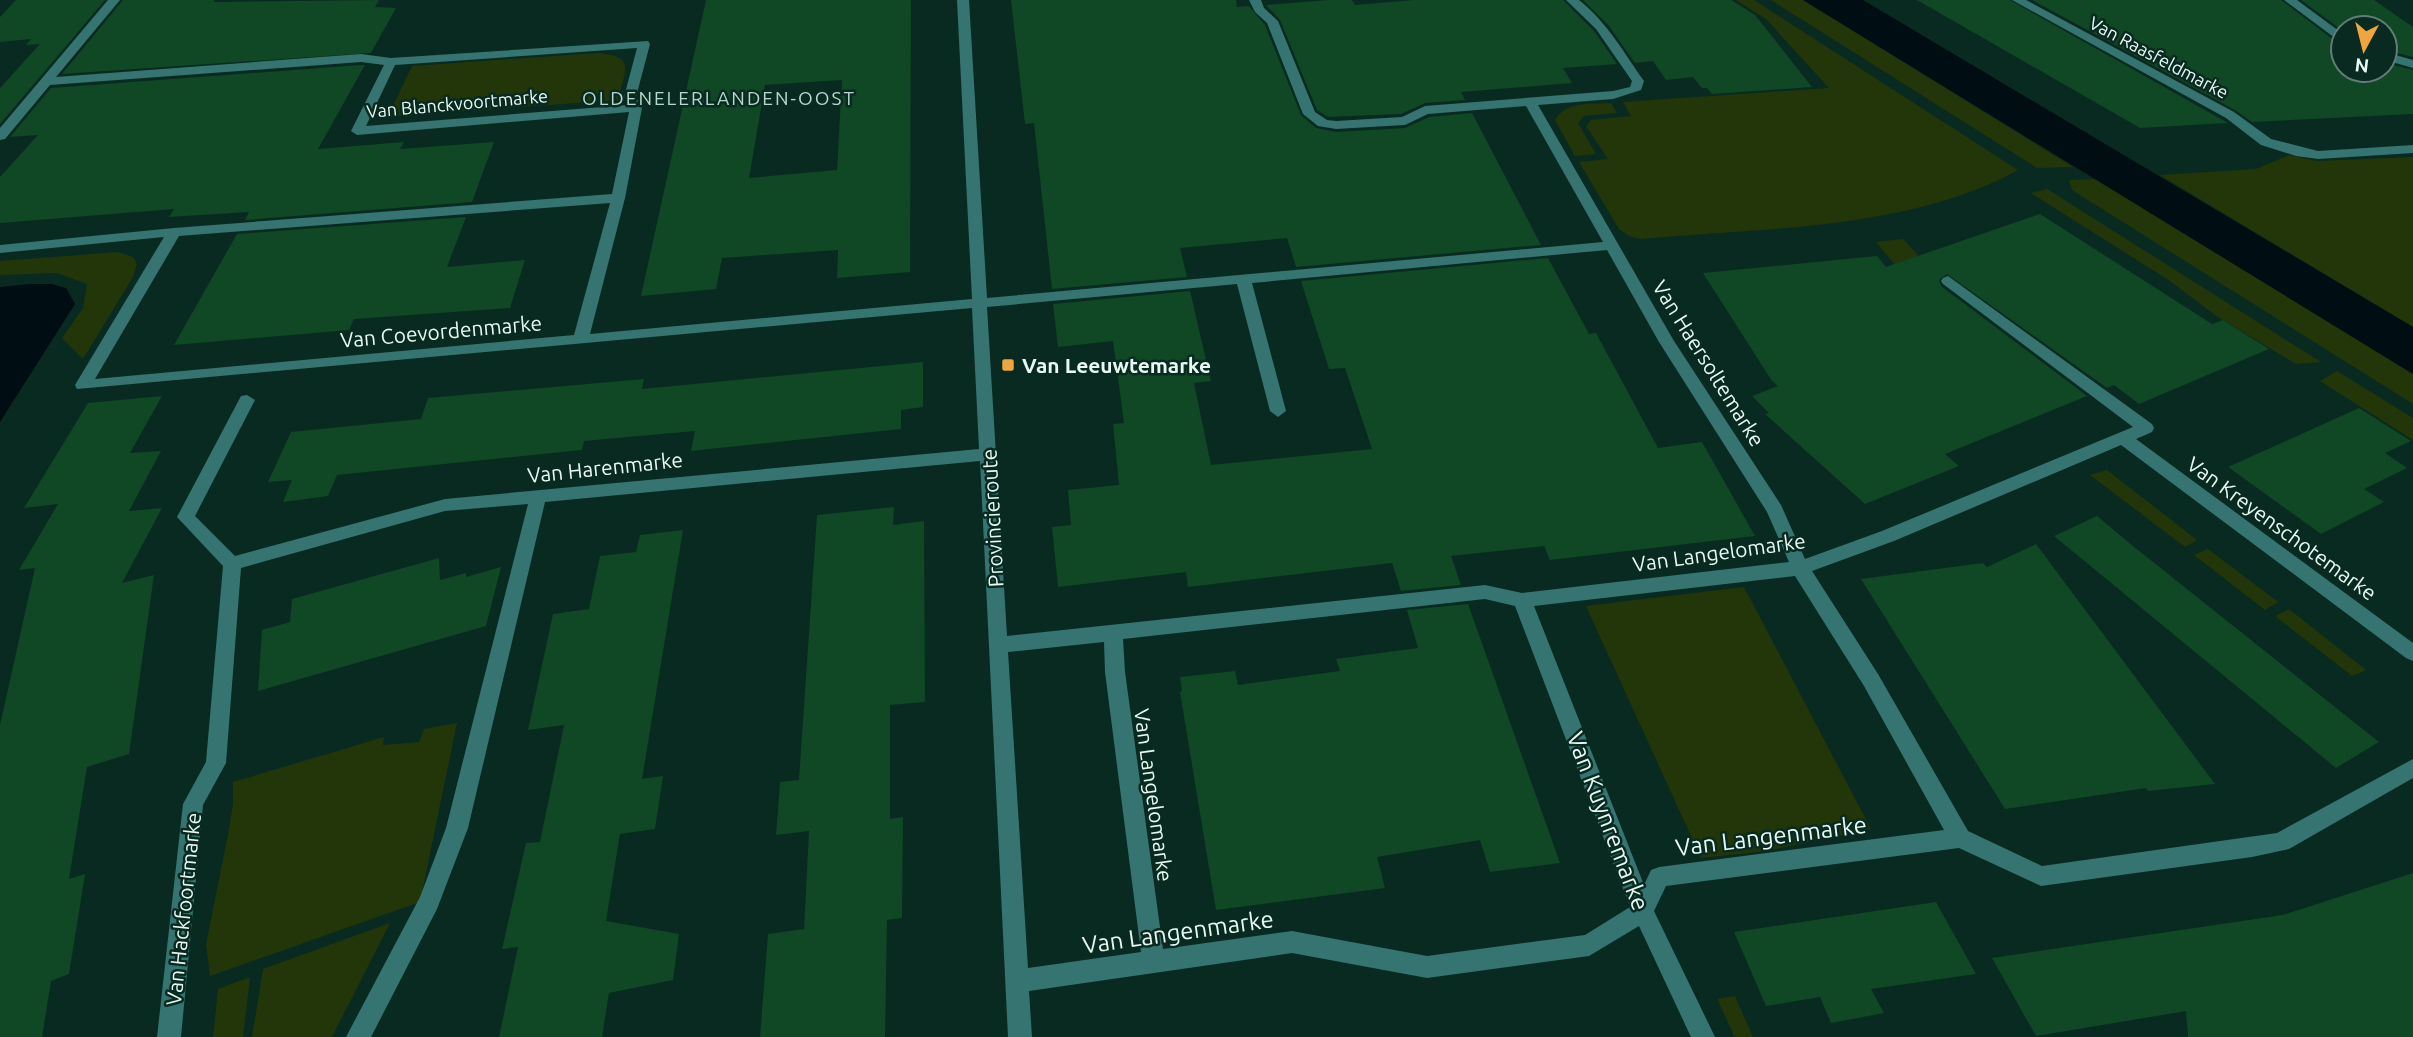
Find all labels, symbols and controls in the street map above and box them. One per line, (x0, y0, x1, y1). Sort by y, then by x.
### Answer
street label: Van Raasfeldmarke (2086, 12, 2232, 102)
north arrow (2329, 14, 2399, 84)
text: N (2354, 54, 2370, 78)
street label: Van Blanckvoortmarke (365, 85, 549, 121)
district label: OLDENELERLANDEN-OOST (582, 87, 856, 109)
street label: Van Haersoltemarke (1648, 276, 1770, 450)
street label: Van Coevordenmarke (339, 310, 543, 352)
place label: Van Leeuwtemarke (1022, 353, 1211, 377)
marker: Van Leeuwtemarke (1000, 357, 1016, 373)
street label: Van Harenmarke (526, 447, 684, 487)
street label: Provincieroute (976, 448, 1008, 588)
street label: Van Kreyenschotemarke (2183, 451, 2381, 605)
street label: Van Langelomarke (1631, 528, 1807, 576)
street label: Van Langelomarke (1130, 707, 1178, 883)
street label: Van Kuynremarke (1561, 728, 1655, 914)
street label: Van Hackfoortmarke (161, 811, 205, 1007)
street label: Van Langenmarke (1674, 811, 1868, 861)
street label: Van Langenmarke (1081, 905, 1275, 959)

